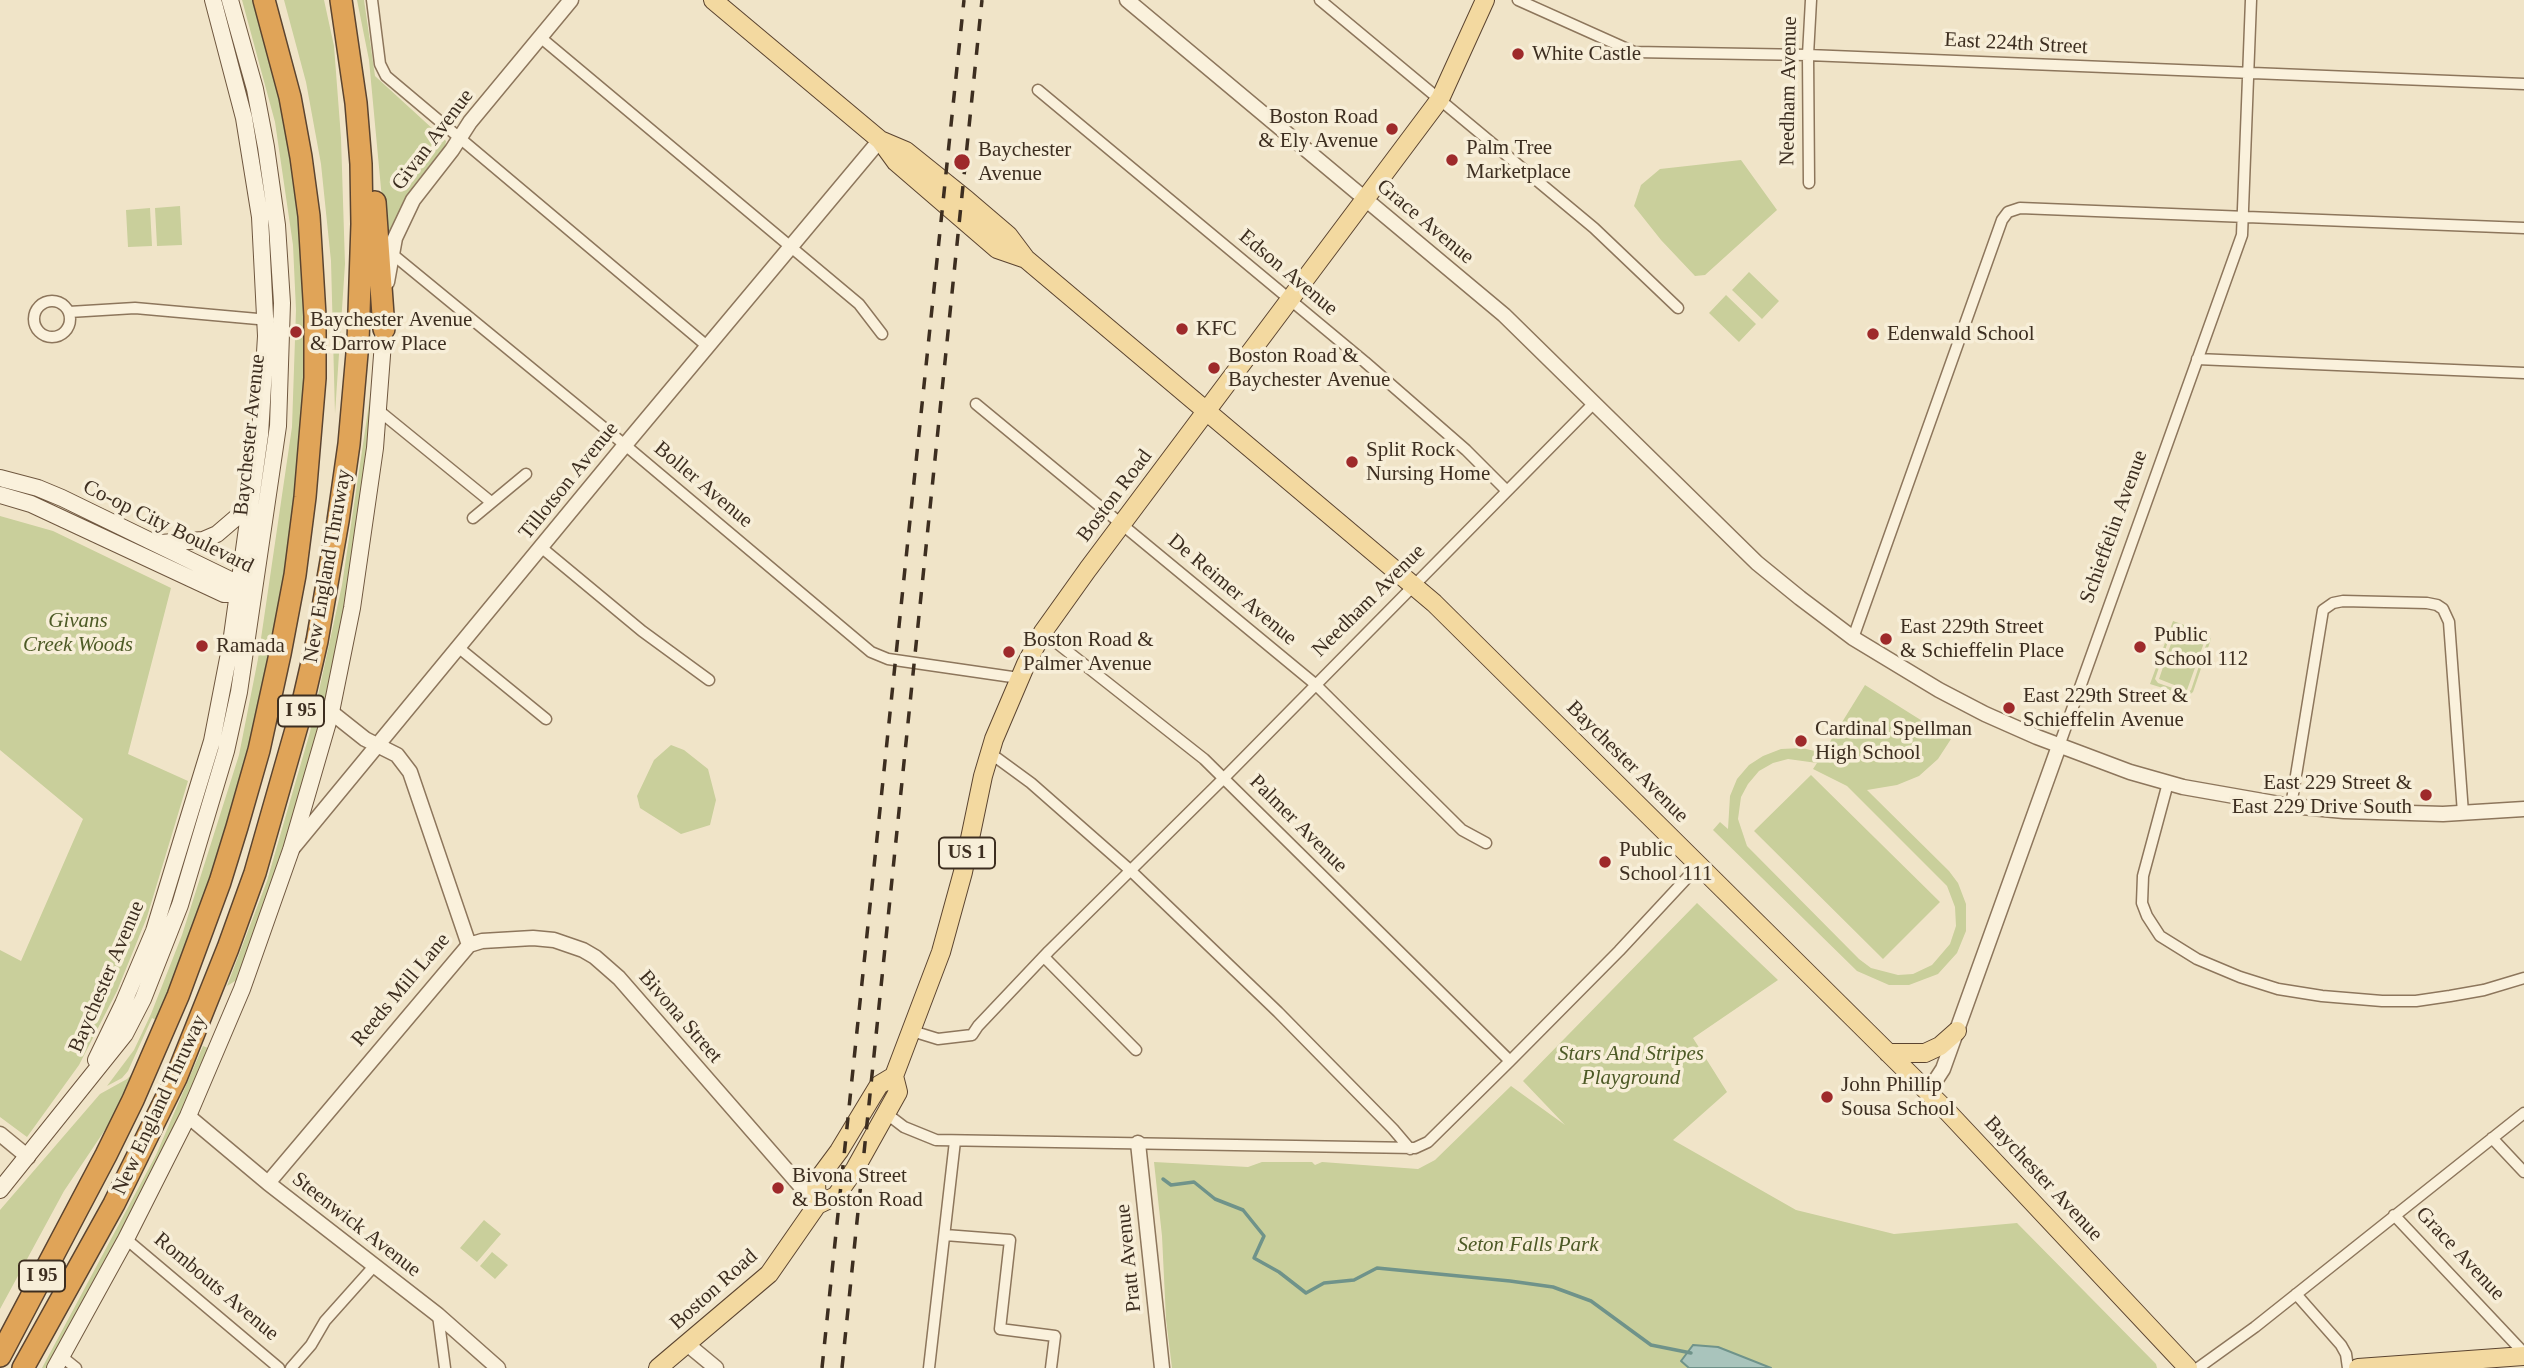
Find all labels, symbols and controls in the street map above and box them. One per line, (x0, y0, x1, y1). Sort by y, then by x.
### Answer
street label: Needham Avenue (1775, 16, 1803, 166)
street label: East 224th Street (1944, 28, 2088, 60)
place label: White Castle (1532, 41, 1641, 67)
marker: White Castle (1510, 46, 1526, 62)
street label: Givan Avenue (387, 84, 479, 196)
place label: Boston Road & Ely Avenue (1258, 104, 1378, 154)
marker: Boston Road & Ely Avenue (1384, 121, 1400, 137)
place label: Palm Tree Marketplace (1466, 135, 1571, 185)
place label: Baychester Avenue (978, 137, 1071, 187)
marker: Baychester Avenue (952, 152, 972, 172)
marker: Palm Tree Marketplace (1444, 152, 1460, 168)
street label: Grace Avenue (1371, 174, 1479, 270)
street label: Edson Avenue (1233, 224, 1343, 322)
place label: Baychester Avenue & Darrow Place (310, 307, 472, 357)
place label: KFC (1196, 316, 1237, 342)
marker: KFC (1174, 321, 1190, 337)
place label: Edenwald School (1887, 321, 2035, 347)
marker: Baychester Avenue & Darrow Place (288, 324, 304, 340)
marker: Edenwald School (1865, 326, 1881, 342)
place label: Boston Road & Baychester Avenue (1228, 343, 1390, 393)
street label: Baychester Avenue (229, 353, 271, 517)
marker: Boston Road & Baychester Avenue (1206, 360, 1222, 376)
street label: Tillotson Avenue (514, 417, 624, 545)
street label: Boller Avenue (648, 436, 758, 534)
place label: Split Rock Nursing Home (1366, 437, 1490, 487)
street label: Boston Road (1072, 445, 1158, 547)
street label: Schieffelin Avenue (2075, 447, 2153, 607)
marker: Split Rock Nursing Home (1344, 454, 1360, 470)
street label: New England Thruway (299, 467, 357, 665)
street label: Co-op City Boulevard (79, 475, 257, 579)
street label: De Reimer Avenue (1162, 529, 1302, 651)
street label: Needham Avenue (1307, 539, 1431, 663)
park label: Givans Creek Woods (23, 608, 133, 658)
place label: East 229th Street & Schieffelin Place (1900, 614, 2064, 664)
place label: Public School 112 (2154, 622, 2248, 672)
place label: Boston Road & Palmer Avenue (1023, 627, 1154, 677)
marker: East 229th Street & Schieffelin Place (1878, 631, 1894, 647)
place label: Ramada (216, 633, 285, 659)
marker: Ramada (194, 638, 210, 654)
marker: Public School 112 (2132, 639, 2148, 655)
marker: Boston Road & Palmer Avenue (1001, 644, 1017, 660)
place label: East 229th Street & Schieffelin Avenue (2023, 683, 2188, 733)
road number: I 95 (278, 696, 324, 726)
street label: Baychester Avenue (1561, 696, 1693, 828)
marker: East 229th Street & Schieffelin Avenue (2001, 700, 2017, 716)
place label: Cardinal Spellman High School (1815, 716, 1972, 766)
marker: Cardinal Spellman High School (1793, 733, 1809, 749)
street label: Palmer Avenue (1244, 770, 1352, 878)
place label: East 229 Street & East 229 Drive South (2232, 770, 2412, 820)
marker: East 229 Street & East 229 Drive South (2418, 787, 2434, 803)
place label: Public School 111 (1619, 837, 1713, 887)
road number: US 1 (939, 838, 995, 868)
marker: Public School 111 (1597, 854, 1613, 870)
street label: Baychester Avenue (64, 897, 150, 1057)
street label: Reeds Mill Lane (346, 928, 456, 1052)
street label: Bivona Street (633, 965, 727, 1069)
street label: New England Thruway (107, 1011, 213, 1199)
park label: Stars And Stripes Playground (1558, 1041, 1704, 1091)
place label: John Phillip Sousa School (1841, 1072, 1955, 1122)
marker: John Phillip Sousa School (1819, 1089, 1835, 1105)
street label: Baychester Avenue (1978, 1111, 2108, 1247)
place label: Bivona Street & Boston Road (792, 1163, 923, 1213)
street label: Steenwick Avenue (287, 1167, 425, 1283)
marker: Bivona Street & Boston Road (770, 1180, 786, 1196)
street label: Grace Avenue (2410, 1202, 2510, 1306)
street label: Pratt Avenue (1111, 1203, 1147, 1313)
street label: Rombouts Avenue (148, 1227, 284, 1347)
park label: Seton Falls Park (1457, 1232, 1599, 1258)
street label: Boston Road (665, 1244, 763, 1336)
road number: I 95 (19, 1260, 65, 1292)

